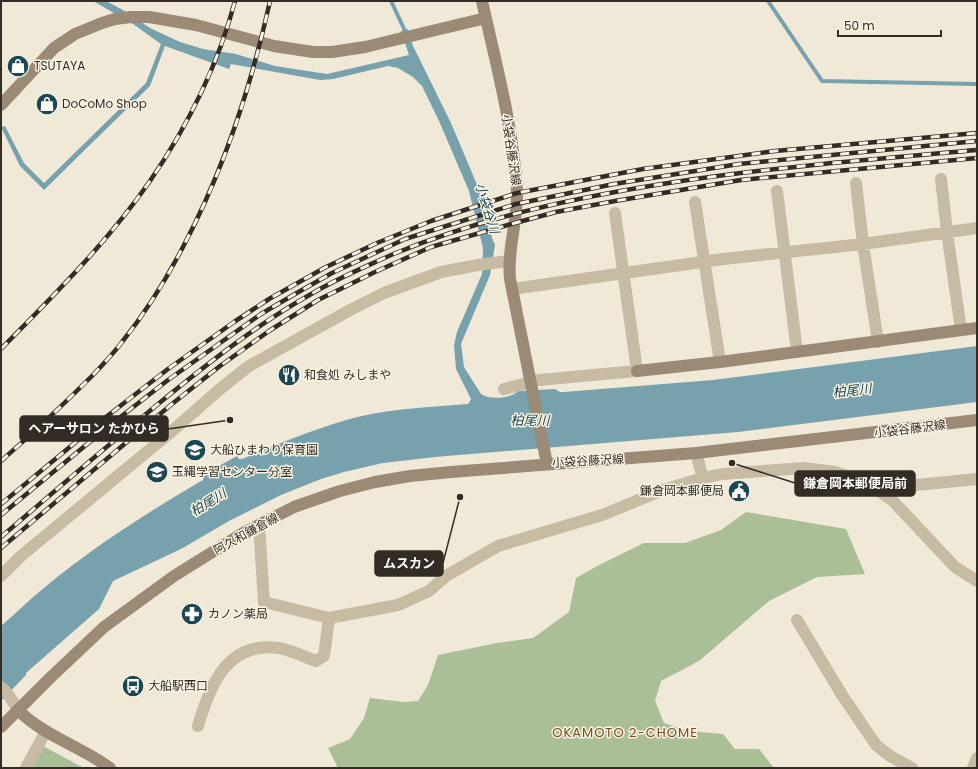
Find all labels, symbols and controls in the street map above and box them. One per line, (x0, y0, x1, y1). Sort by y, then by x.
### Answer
scale bar (838, 12, 941, 38)
text: 50 m (844, 17, 875, 34)
shop icon: TSUTAYA (5, 53, 31, 79)
place label: TSUTAYA (34, 57, 85, 74)
shop icon: DoCoMo Shop (34, 91, 60, 117)
place label: DoCoMo Shop (62, 95, 147, 112)
street label: 小袋谷藤沢線 (498, 113, 525, 187)
water label: 小袋谷川 (471, 180, 505, 238)
restaurant icon: 和食処 みしまや (276, 362, 302, 388)
place label: 和食処 みしまや (304, 366, 391, 383)
water label: 柏尾川 (832, 379, 874, 402)
water label: 柏尾川 (510, 411, 551, 430)
callout: ヘアーサロン たかひら (20, 416, 168, 441)
street label: 小袋谷藤沢線 (873, 416, 947, 441)
text: ヘアーサロン たかひら (28, 419, 160, 438)
school or university icon: 大船ひまわり保育園 (182, 437, 208, 463)
place label: 大船ひまわり保育園 (210, 441, 318, 458)
street label: 小袋谷藤沢線 (552, 450, 624, 471)
school or university icon: 玉縄学習センター分室 (144, 459, 170, 485)
place label: 玉縄学習センター分室 (172, 463, 292, 480)
callout: 鎌倉岡本郵便局前 (795, 471, 915, 496)
text: 鎌倉岡本郵便局前 (803, 474, 907, 493)
public building icon: 鎌倉岡本郵便局 (726, 478, 752, 504)
place label: 鎌倉岡本郵便局 (640, 482, 724, 499)
water label: 柏尾川 (187, 483, 232, 521)
street label: 阿久和鎌倉線 (210, 509, 281, 558)
callout: ムスカン (375, 551, 443, 576)
text: ムスカン (383, 554, 435, 573)
pharmacy icon: カノン薬局 (179, 601, 205, 627)
place label: カノン薬局 (208, 605, 268, 622)
bus stop icon: 大船駅西口 (120, 673, 146, 699)
place label: 大船駅西口 (148, 677, 208, 694)
district label: OKAMOTO 2-CHOME (552, 723, 698, 742)

